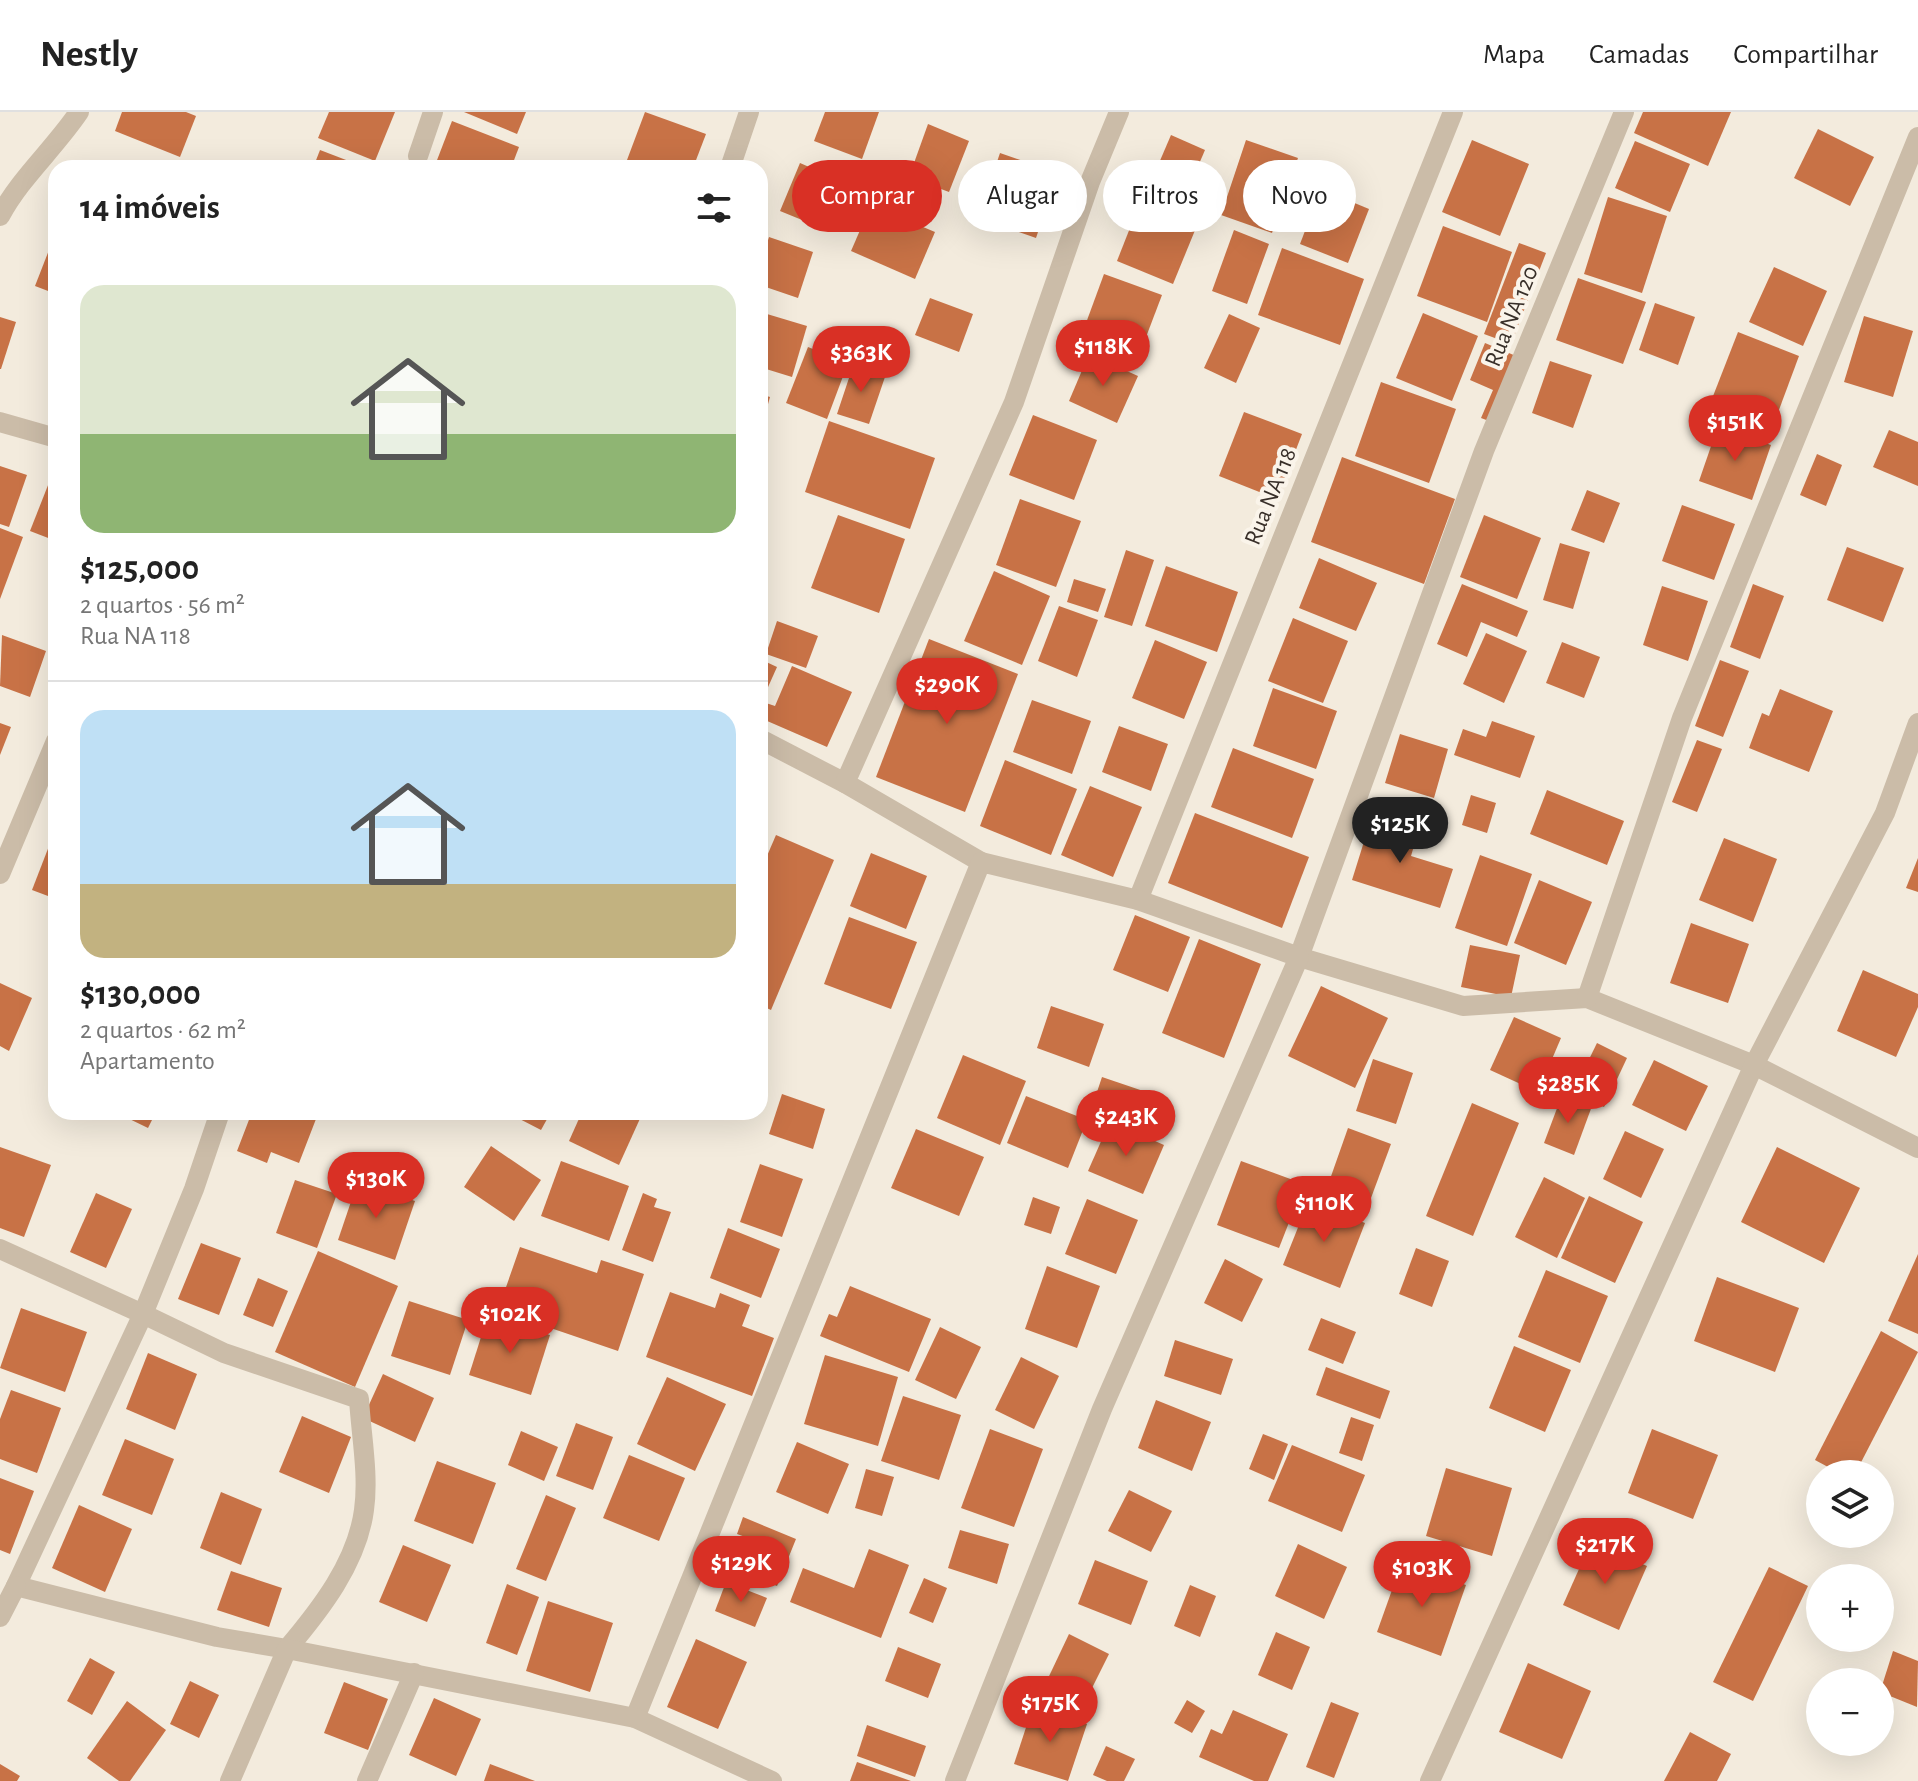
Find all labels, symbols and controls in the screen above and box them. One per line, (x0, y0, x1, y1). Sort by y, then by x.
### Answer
text: Nestly (40, 36, 138, 74)
text: Mapa (1483, 41, 1545, 69)
text: Camadas (1589, 41, 1689, 69)
text: Compartilhar (1733, 41, 1878, 69)
chip: Comprar (792, 160, 942, 232)
chip: Alugar (958, 160, 1087, 232)
chip: Filtros (1103, 160, 1227, 232)
chip: Novo (1243, 160, 1356, 232)
icon: filters (692, 186, 736, 230)
text: 14 imóveis (80, 191, 220, 225)
street label: Rua NA 120 (1481, 263, 1543, 370)
pin: $118K (1047, 320, 1159, 388)
pin: $363K (805, 326, 917, 394)
text: $118K (1074, 333, 1132, 359)
icon: home (336, 337, 480, 481)
text: $363K (830, 339, 892, 365)
pin: $151K (1679, 395, 1791, 463)
text: $151K (1707, 408, 1763, 434)
street label: Rua NA 118 (1241, 444, 1301, 548)
text: $125,000 (80, 552, 199, 586)
text: 2 quartos · 56 m² (80, 592, 245, 618)
text: Rua NA 118 (80, 623, 191, 649)
pin: $290K (891, 658, 1003, 726)
text: $290K (914, 671, 980, 697)
icon: home (336, 762, 480, 906)
pin: $125K (1344, 797, 1456, 865)
text: $125K (1370, 810, 1430, 836)
text: $130,000 (80, 977, 201, 1011)
text: 2 quartos · 62 m² (80, 1017, 246, 1043)
text: Apartamento (80, 1048, 215, 1074)
pin: $285K (1512, 1057, 1624, 1125)
text: $285K (1536, 1070, 1600, 1096)
pin: $243K (1070, 1090, 1182, 1158)
text: $243K (1094, 1103, 1158, 1129)
pin: $130K (320, 1152, 432, 1220)
text: $130K (346, 1165, 407, 1191)
pin: $110K (1268, 1176, 1380, 1244)
text: $110K (1294, 1189, 1354, 1215)
pin: $102K (454, 1287, 566, 1355)
text: $102K (479, 1300, 541, 1326)
map controls (1806, 1460, 1894, 1756)
button: layers (1806, 1460, 1894, 1548)
pin: $217K (1549, 1518, 1661, 1586)
text: $217K (1575, 1531, 1635, 1557)
pin: $129K (685, 1536, 797, 1604)
pin: $103K (1366, 1541, 1478, 1609)
text: $129K (710, 1549, 772, 1575)
text: $103K (1392, 1554, 1453, 1580)
button: + (1806, 1564, 1894, 1652)
button: − (1806, 1668, 1894, 1756)
pin: $175K (994, 1676, 1106, 1744)
text: $175K (1021, 1689, 1079, 1715)

